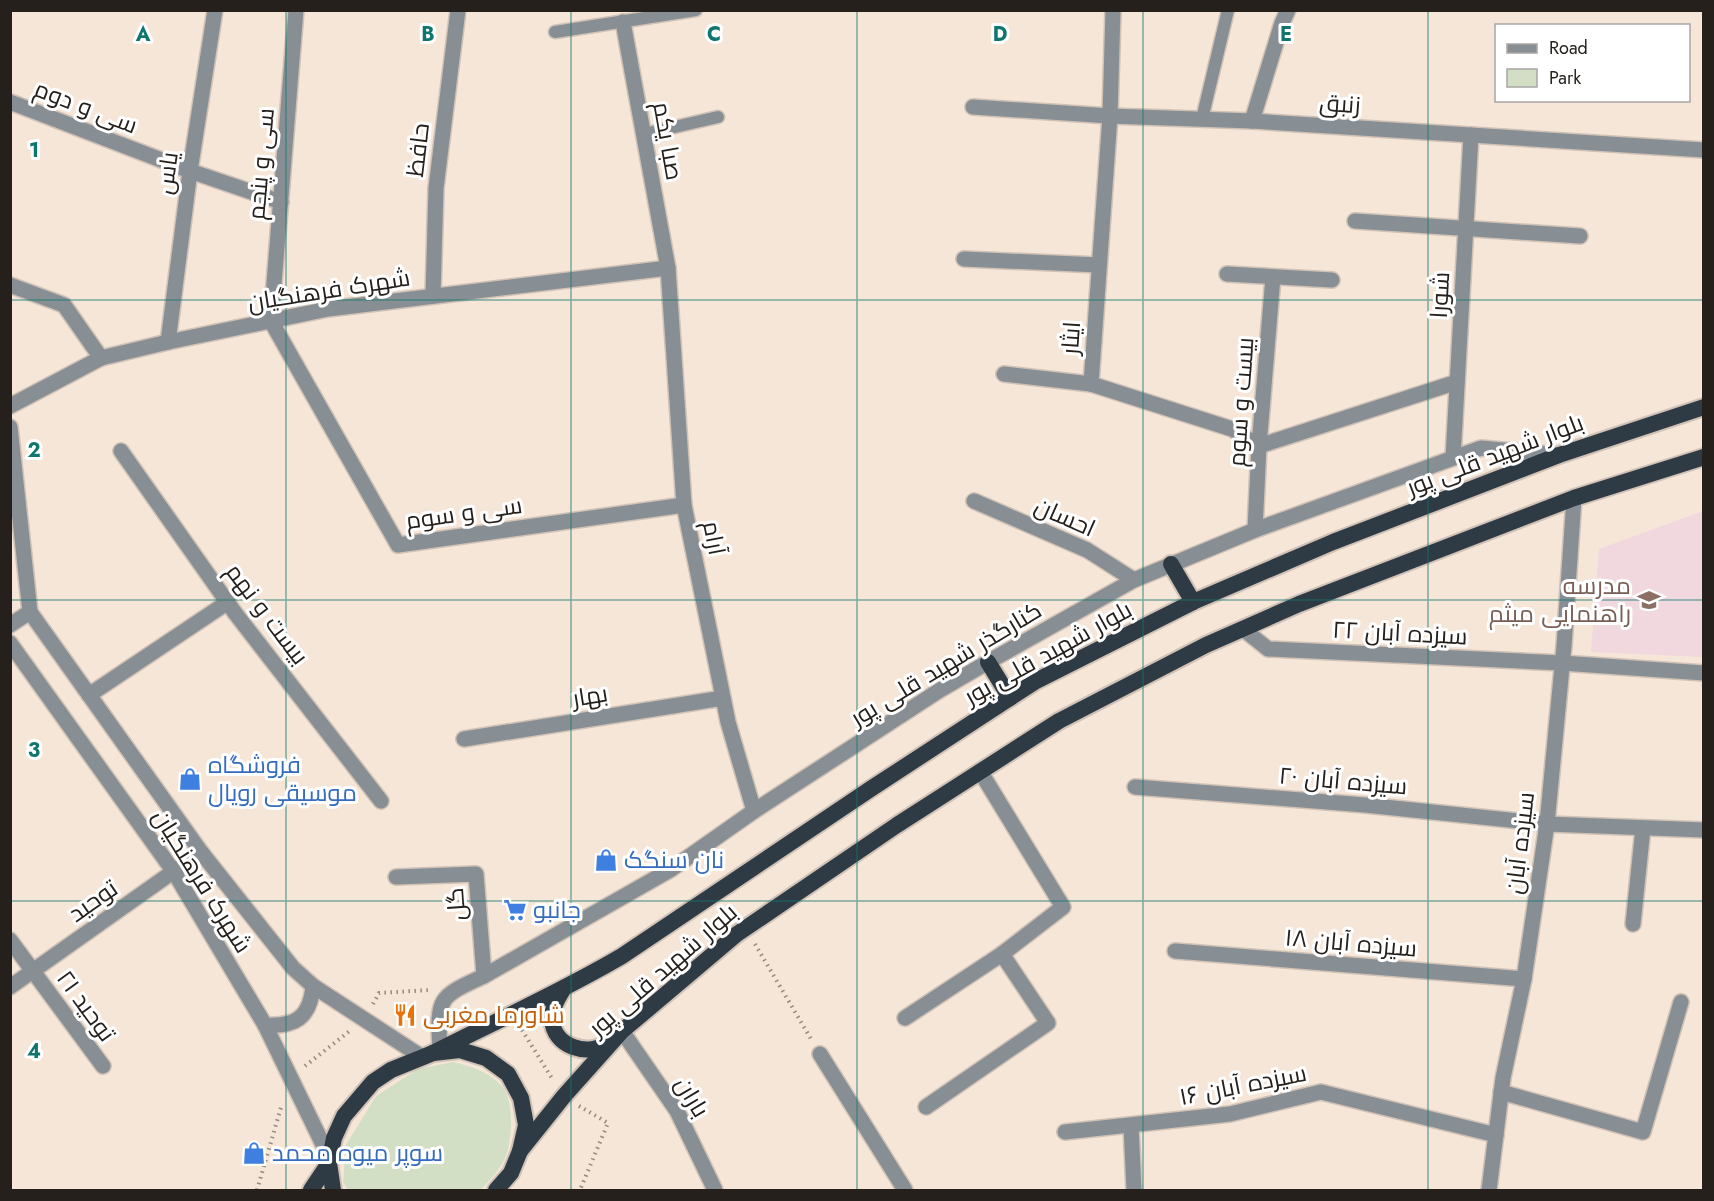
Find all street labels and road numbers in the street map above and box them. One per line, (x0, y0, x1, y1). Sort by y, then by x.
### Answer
street label: سی و دوم (29, 71, 143, 142)
street label: زنبق (1318, 85, 1362, 122)
street label: صبا یکم (644, 99, 693, 183)
street label: سی و پنجم (238, 106, 283, 221)
street label: حافظ (397, 121, 438, 179)
street label: یاس (146, 149, 187, 196)
street label: شهرک فرهنگیان (245, 259, 413, 320)
street label: شورا (1421, 271, 1458, 319)
street label: ایثار (1052, 320, 1089, 358)
street label: بیست و سوم (1219, 336, 1262, 468)
street label: بلوار شهید قلی پور (1399, 405, 1589, 505)
street label: سی و سوم (403, 487, 524, 538)
street label: احسان (1029, 488, 1101, 545)
street label: آرام (694, 518, 735, 559)
street label: بیست و نهم (218, 556, 317, 672)
street label: بلوار شهید قلی پور (956, 592, 1138, 714)
street label: کنارگذر شهید قلی پور (842, 593, 1048, 736)
street label: سیزده آبان ۲۲ (1332, 611, 1469, 654)
street label: بهار (568, 675, 610, 716)
street label: سیزده آبان ۲۰ (1277, 757, 1409, 804)
street label: سیزده آبان (1496, 790, 1543, 896)
street label: شهرک فرهنگیان (144, 802, 261, 960)
street label: توحید (61, 871, 125, 930)
street label: گل (437, 886, 474, 922)
street label: بلوار شهید قلی پور (579, 895, 745, 1046)
street label: سیزده آبان ۱۸ (1284, 919, 1419, 966)
street label: توحید ۲۱ (49, 963, 125, 1049)
street label: سیزده آبان ۱۶ (1176, 1055, 1310, 1114)
street label: باران (667, 1070, 718, 1124)

